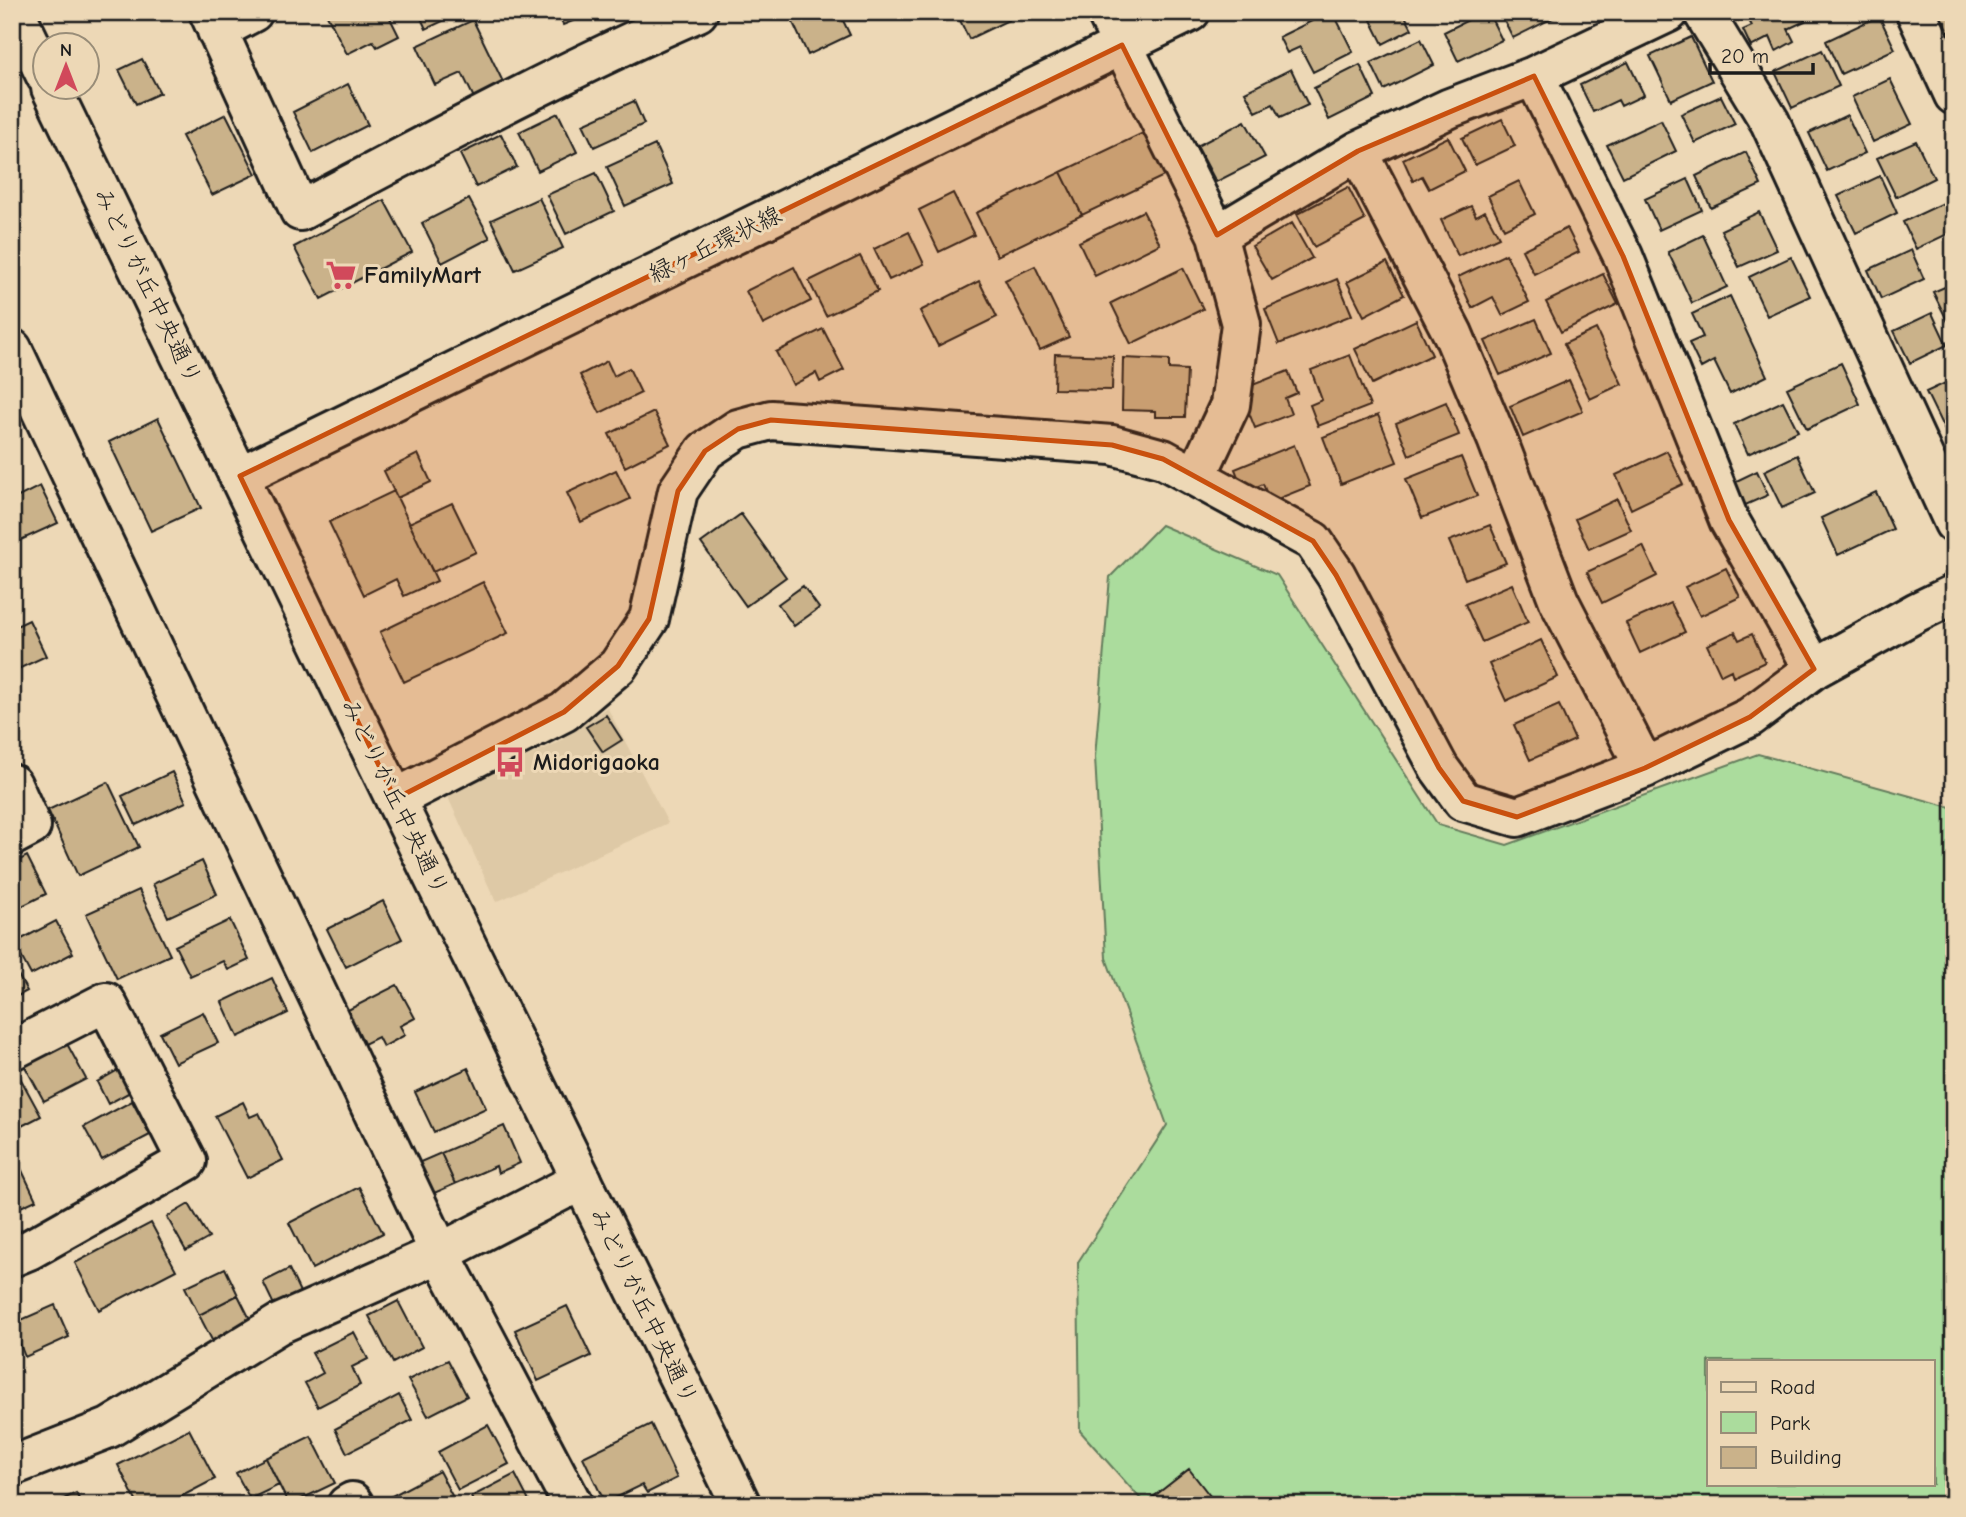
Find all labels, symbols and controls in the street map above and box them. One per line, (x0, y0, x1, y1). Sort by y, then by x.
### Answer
north arrow (32, 32, 102, 102)
scale bar (1710, 32, 1814, 76)
text: N (60, 39, 72, 61)
text: 20 m (1721, 44, 1769, 68)
street label: みどりが丘中央通り (88, 183, 208, 389)
street label: 緑ヶ丘環状線 (644, 200, 786, 288)
supermarket icon: FamilyMart (324, 258, 358, 292)
place label: FamilyMart (364, 261, 482, 289)
street label: みどりが丘中央通り (335, 694, 455, 900)
bus stop icon: Midorigaoka (493, 745, 527, 779)
place label: Midorigaoka (533, 748, 660, 776)
street label: みどりが丘中央通り (584, 1203, 704, 1409)
legend (1707, 1360, 1934, 1486)
text: Road (1770, 1375, 1815, 1399)
text: Park (1770, 1411, 1810, 1435)
text: Building (1770, 1445, 1842, 1469)

